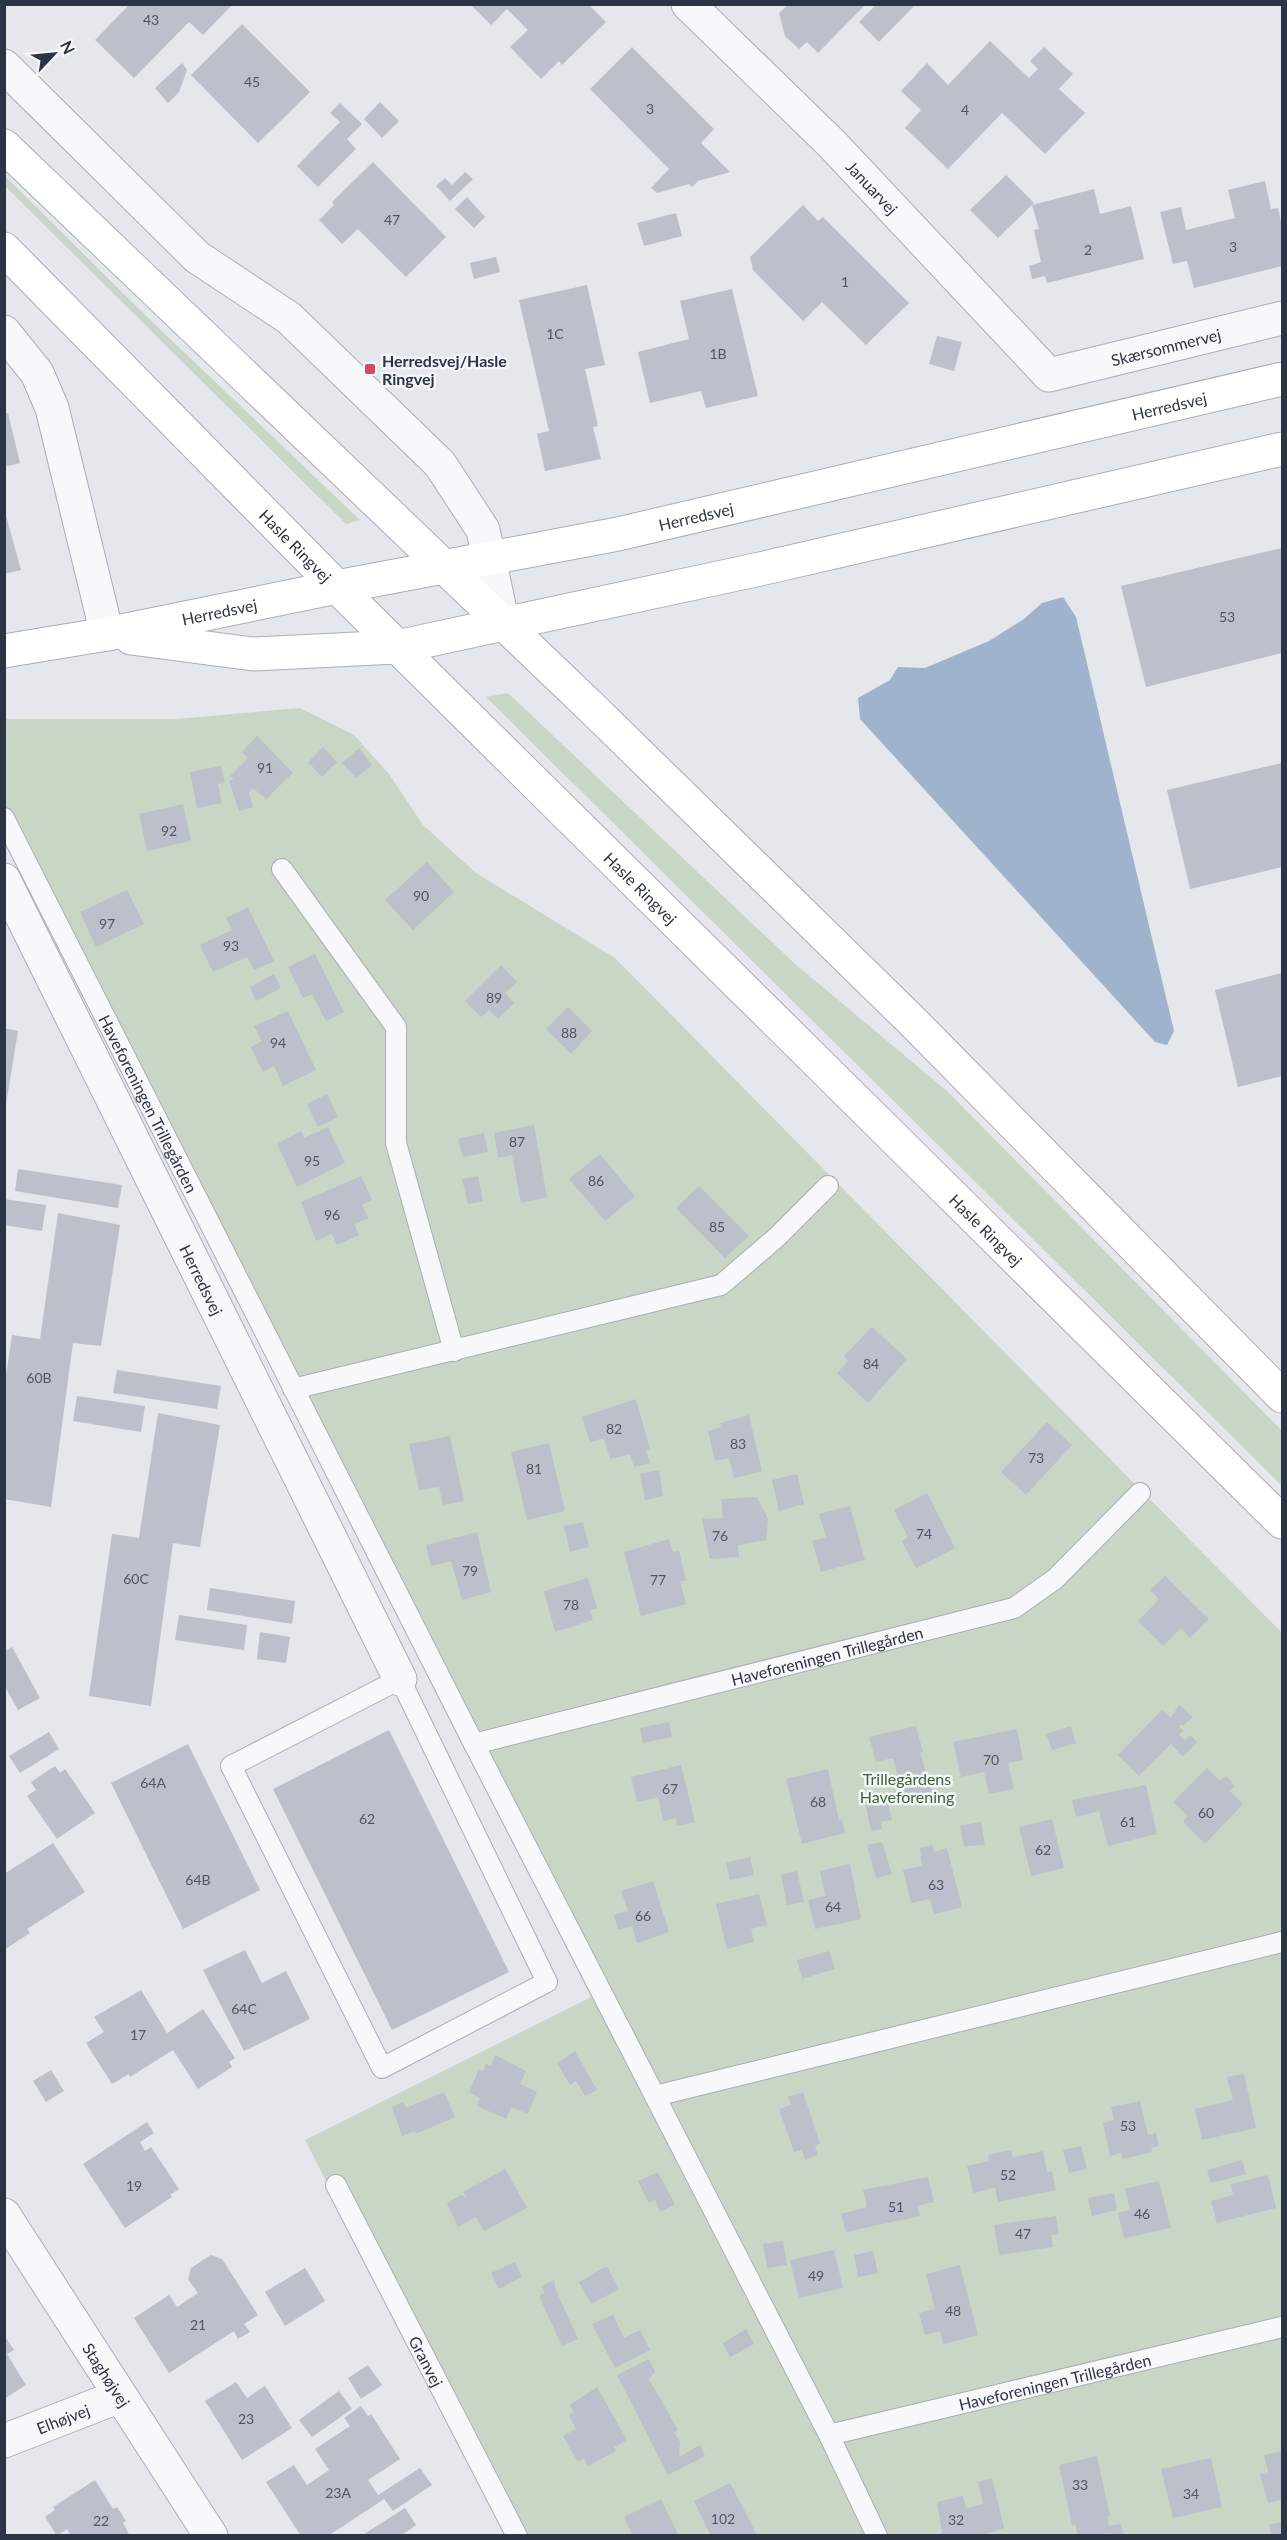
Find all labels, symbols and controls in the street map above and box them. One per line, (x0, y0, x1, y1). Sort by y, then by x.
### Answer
house number: 43 (143, 11, 159, 28)
north arrow (24, 24, 84, 84)
text: N (57, 38, 79, 57)
house number: 45 (244, 73, 260, 90)
house number: 3 (646, 100, 654, 117)
house number: 4 (961, 101, 969, 118)
street label: Januarvej (843, 156, 902, 218)
house number: 47 (384, 211, 400, 228)
house number: 3 (1229, 238, 1237, 255)
house number: 2 (1084, 241, 1092, 258)
house number: 1 (841, 273, 849, 290)
street label: Skærsommervej (1109, 324, 1223, 369)
house number: 1C (546, 325, 564, 342)
house number: 1B (709, 345, 727, 362)
place label: Herredsvej/Hasle Ringvej (382, 351, 507, 388)
marker: Herredsvej/Hasle Ringvej (363, 362, 377, 376)
street label: Herredsvej (1130, 387, 1208, 423)
street label: Herredsvej (656, 498, 735, 534)
street label: Hasle Ringvej (256, 505, 336, 586)
street label: Herredsvej (180, 594, 259, 628)
house number: 53 (1219, 608, 1235, 625)
house number: 91 (257, 759, 273, 776)
house number: 92 (161, 822, 177, 839)
street label: Hasle Ringvej (601, 848, 681, 928)
house number: 90 (413, 887, 429, 904)
house number: 97 (99, 915, 115, 932)
house number: 93 (223, 937, 239, 954)
house number: 89 (486, 989, 502, 1006)
street label: Haveforeningen Trillegården (96, 1011, 202, 1196)
house number: 88 (561, 1024, 577, 1041)
house number: 94 (270, 1034, 286, 1051)
house number: 87 (509, 1133, 525, 1150)
house number: 95 (304, 1152, 320, 1169)
house number: 86 (588, 1172, 604, 1189)
street label: Hasle Ringvej (946, 1189, 1027, 1270)
house number: 96 (324, 1206, 340, 1223)
house number: 85 (709, 1218, 725, 1235)
street label: Herredsvej (177, 1241, 228, 1318)
house number: 84 (863, 1355, 879, 1372)
house number: 60B (26, 1369, 52, 1386)
house number: 82 (606, 1420, 622, 1437)
house number: 83 (730, 1435, 746, 1452)
house number: 73 (1028, 1449, 1044, 1466)
house number: 81 (526, 1460, 542, 1477)
house number: 74 (916, 1525, 932, 1542)
house number: 76 (712, 1527, 728, 1544)
house number: 79 (462, 1562, 478, 1579)
house number: 60C (123, 1570, 149, 1587)
house number: 77 (650, 1571, 666, 1588)
house number: 78 (563, 1596, 579, 1613)
street label: Haveforeningen Trillegården (729, 1622, 925, 1688)
house number: 70 (983, 1751, 999, 1768)
park label: Trillegårdens Haveforening (860, 1769, 954, 1806)
house number: 64A (140, 1774, 166, 1791)
house number: 67 (662, 1780, 678, 1797)
house number: 68 (810, 1793, 826, 1810)
house number: 60 (1198, 1804, 1214, 1821)
house number: 62 (359, 1810, 375, 1827)
house number: 61 (1120, 1813, 1136, 1830)
house number: 62 (1035, 1841, 1051, 1858)
house number: 64B (185, 1871, 211, 1888)
house number: 63 (928, 1876, 944, 1893)
house number: 64 (825, 1898, 841, 1915)
house number: 66 (635, 1907, 651, 1924)
house number: 64C (231, 2000, 257, 2017)
house number: 17 (130, 2026, 146, 2043)
house number: 53 (1120, 2117, 1136, 2134)
house number: 52 (1000, 2166, 1016, 2183)
house number: 19 (126, 2177, 142, 2194)
house number: 51 (888, 2198, 904, 2215)
house number: 46 (1134, 2205, 1150, 2222)
house number: 47 (1015, 2225, 1031, 2242)
house number: 49 (808, 2267, 824, 2284)
house number: 48 (945, 2302, 961, 2319)
house number: 21 (190, 2316, 206, 2333)
street label: Granvej (406, 2332, 448, 2389)
street label: Staghøjvej (79, 2339, 135, 2410)
street label: Haveforeningen Trillegården (957, 2349, 1153, 2413)
street label: Elhøjvej (34, 2399, 92, 2437)
house number: 23 (238, 2410, 254, 2427)
house number: 33 (1072, 2476, 1088, 2493)
house number: 23A (325, 2484, 351, 2501)
house number: 34 (1183, 2485, 1199, 2502)
house number: 102 (711, 2510, 735, 2527)
house number: 32 (948, 2511, 964, 2528)
house number: 22 (93, 2512, 109, 2529)

